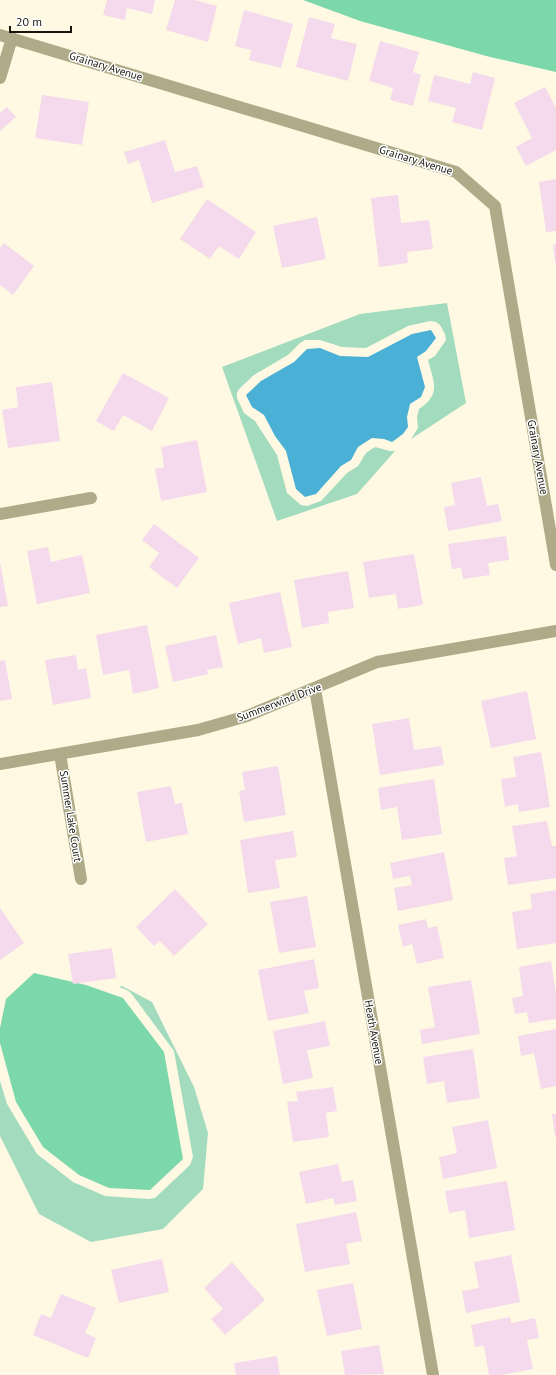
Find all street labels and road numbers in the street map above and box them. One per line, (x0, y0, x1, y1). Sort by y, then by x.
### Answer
street label: Grainary Avenue (68, 48, 145, 84)
street label: Grainary Avenue (378, 142, 455, 178)
street label: Grainary Avenue (525, 418, 552, 496)
street label: Summerwind Drive (235, 679, 324, 725)
street label: Summer Lake Court (57, 769, 85, 863)
street label: Heath Avenue (361, 999, 387, 1066)

